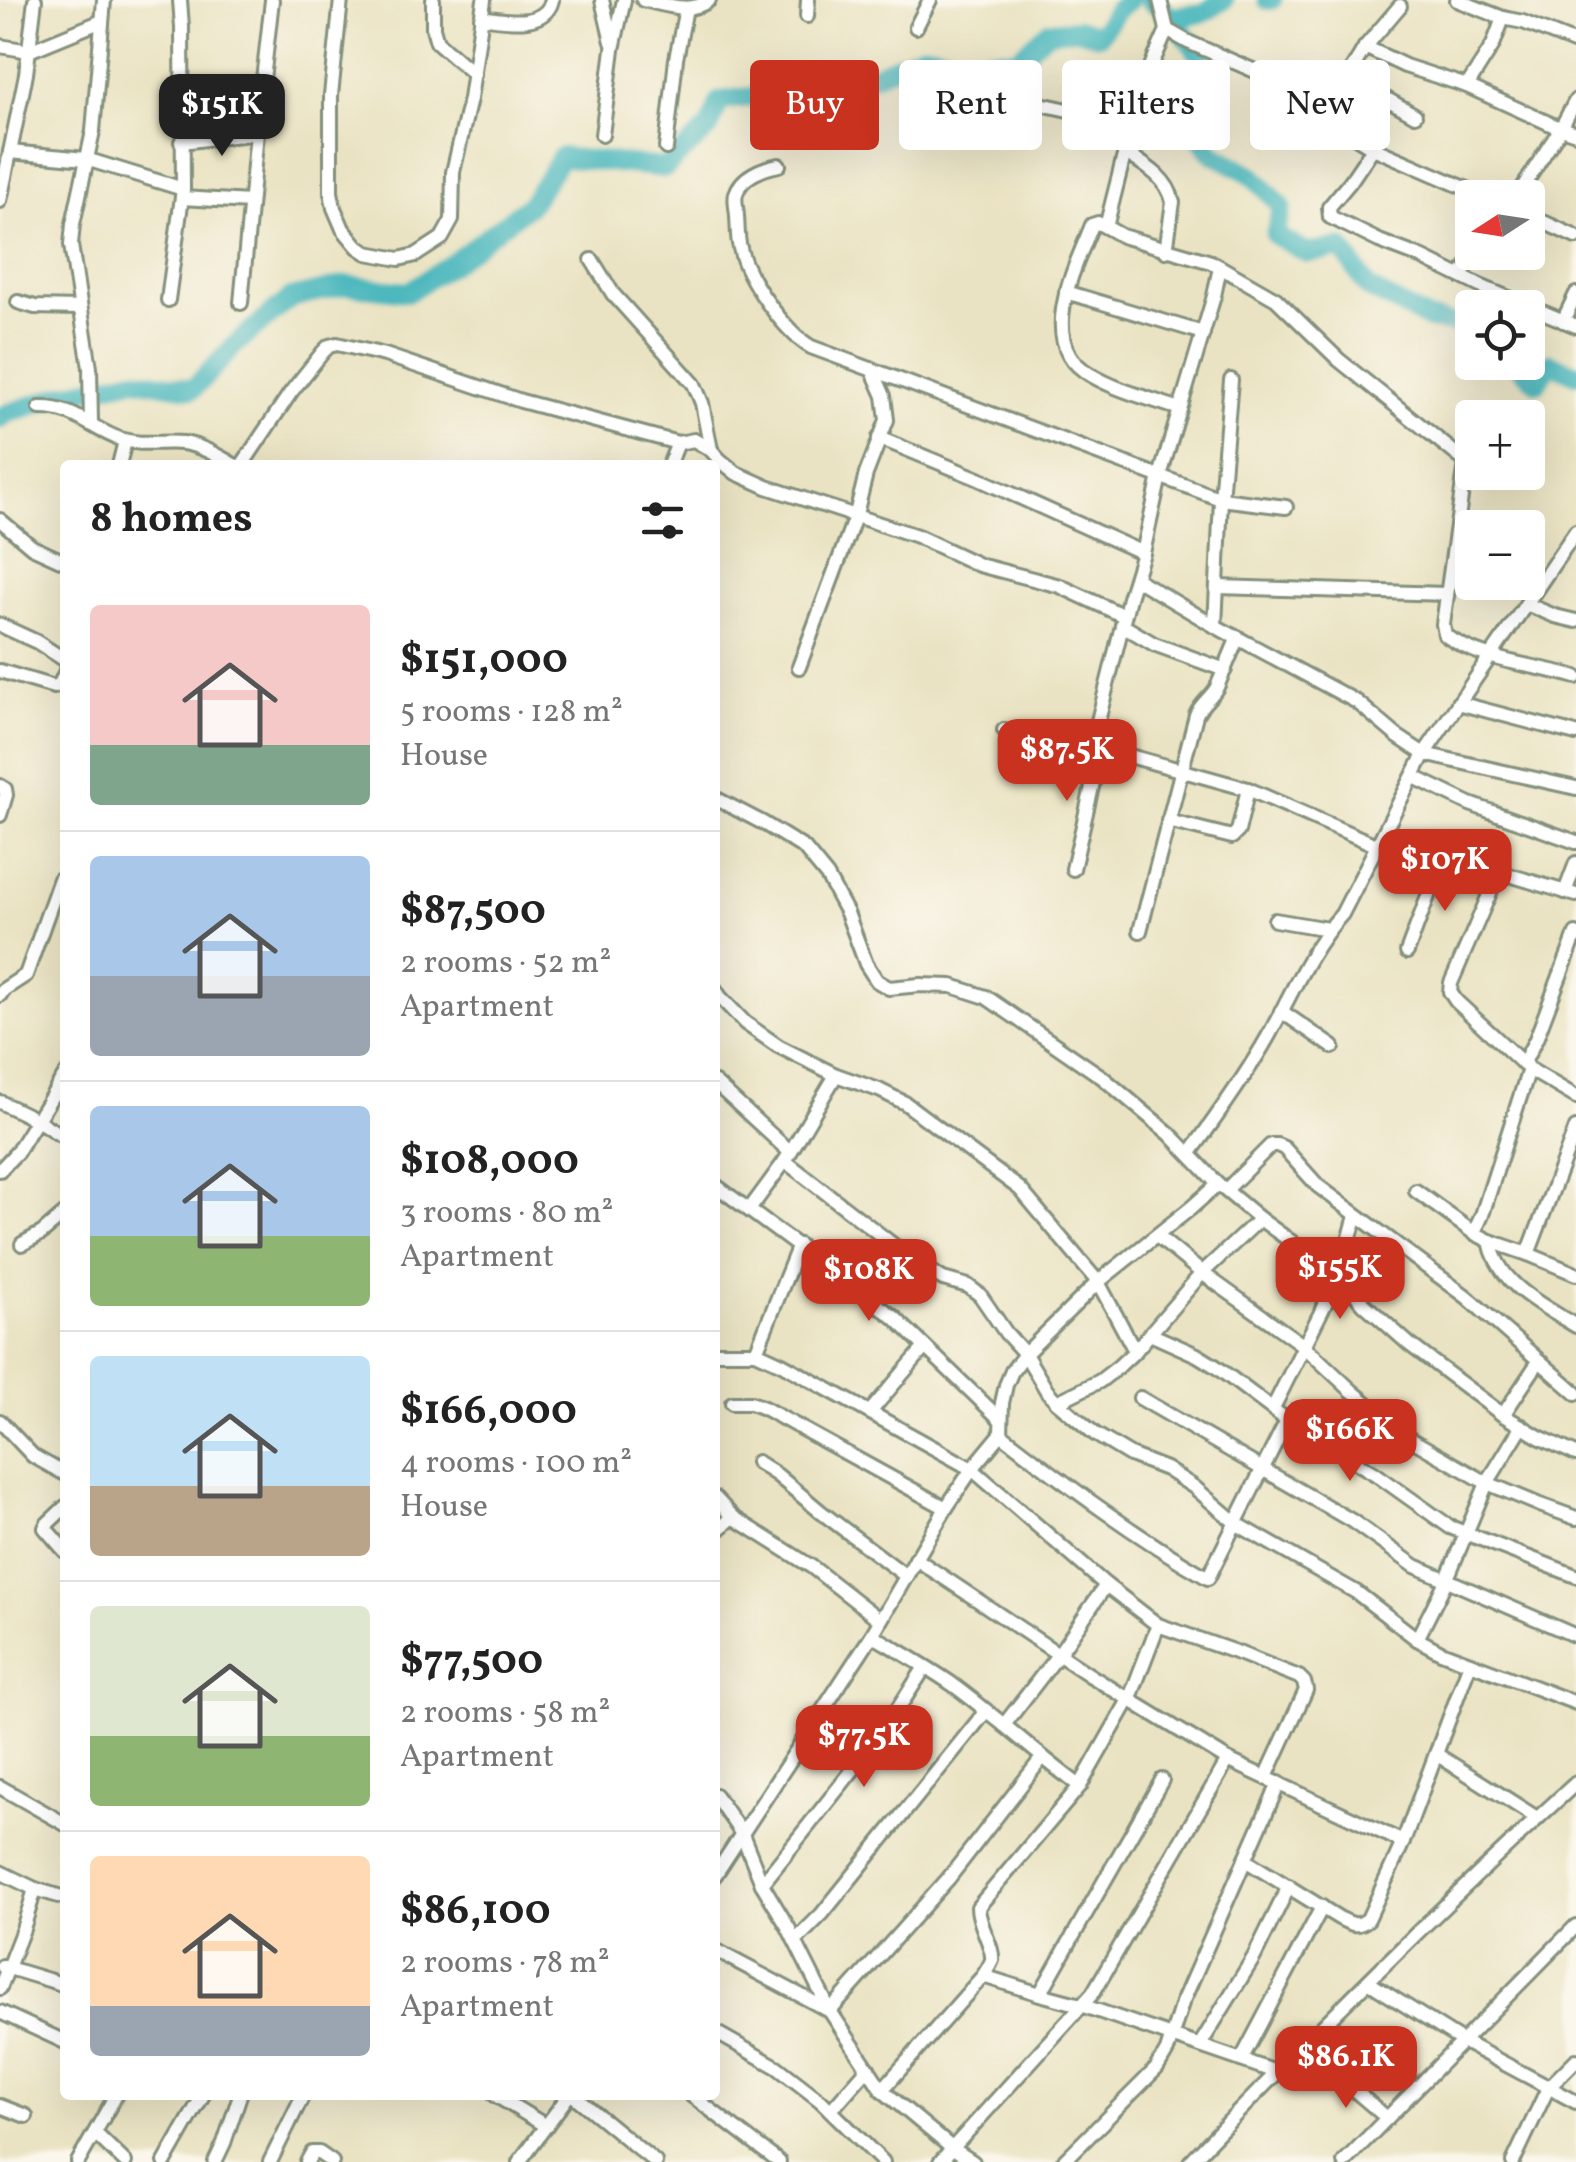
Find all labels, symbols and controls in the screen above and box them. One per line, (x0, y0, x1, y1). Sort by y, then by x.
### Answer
chip: Buy (750, 60, 879, 150)
chip: Rent (899, 60, 1042, 150)
chip: Filters (1062, 60, 1230, 150)
chip: New (1250, 60, 1390, 150)
pin: $151K (152, 74, 292, 159)
text: $151K (181, 84, 263, 128)
north arrow (1455, 180, 1545, 270)
map controls (1455, 180, 1545, 600)
button: locate (1455, 290, 1545, 380)
button: + (1455, 400, 1545, 490)
text: 8 homes (90, 491, 253, 550)
icon: filters (635, 493, 690, 548)
button: − (1455, 510, 1545, 600)
text: $151,000 (400, 632, 568, 691)
icon: home (170, 645, 290, 765)
text: 5 rooms · 128 m² (400, 691, 623, 735)
pin: $87.5K (986, 719, 1148, 804)
text: $87.5K (1020, 729, 1114, 773)
text: House (400, 735, 488, 779)
pin: $107K (1375, 829, 1515, 914)
text: $107K (1401, 839, 1489, 883)
text: $87,500 (400, 883, 546, 942)
icon: home (170, 896, 290, 1016)
text: 2 rooms · 52 m² (400, 942, 611, 986)
text: Apartment (400, 986, 554, 1030)
text: $108,000 (400, 1133, 579, 1192)
icon: home (170, 1146, 290, 1266)
text: 3 rooms · 80 m² (400, 1192, 613, 1236)
text: Apartment (400, 1236, 554, 1280)
pin: $155K (1270, 1237, 1410, 1322)
pin: $108K (799, 1239, 939, 1324)
text: $155K (1298, 1247, 1382, 1291)
text: $108K (823, 1249, 915, 1293)
text: $166,000 (400, 1383, 577, 1442)
icon: home (170, 1396, 290, 1516)
pin: $166K (1280, 1399, 1420, 1484)
text: $166K (1305, 1409, 1395, 1453)
text: 4 rooms · 100 m² (400, 1442, 632, 1486)
text: House (400, 1486, 488, 1530)
text: $77,500 (400, 1633, 543, 1692)
icon: home (170, 1646, 290, 1766)
text: 2 rooms · 58 m² (400, 1692, 610, 1736)
pin: $77.5K (783, 1705, 945, 1790)
text: $77.5K (818, 1715, 910, 1759)
text: Apartment (400, 1736, 554, 1780)
text: $86,100 (400, 1883, 551, 1942)
icon: home (170, 1896, 290, 2016)
text: 2 rooms · 78 m² (400, 1942, 610, 1986)
text: Apartment (400, 1986, 554, 2030)
pin: $86.1K (1265, 2026, 1427, 2111)
text: $86.1K (1297, 2036, 1395, 2080)

